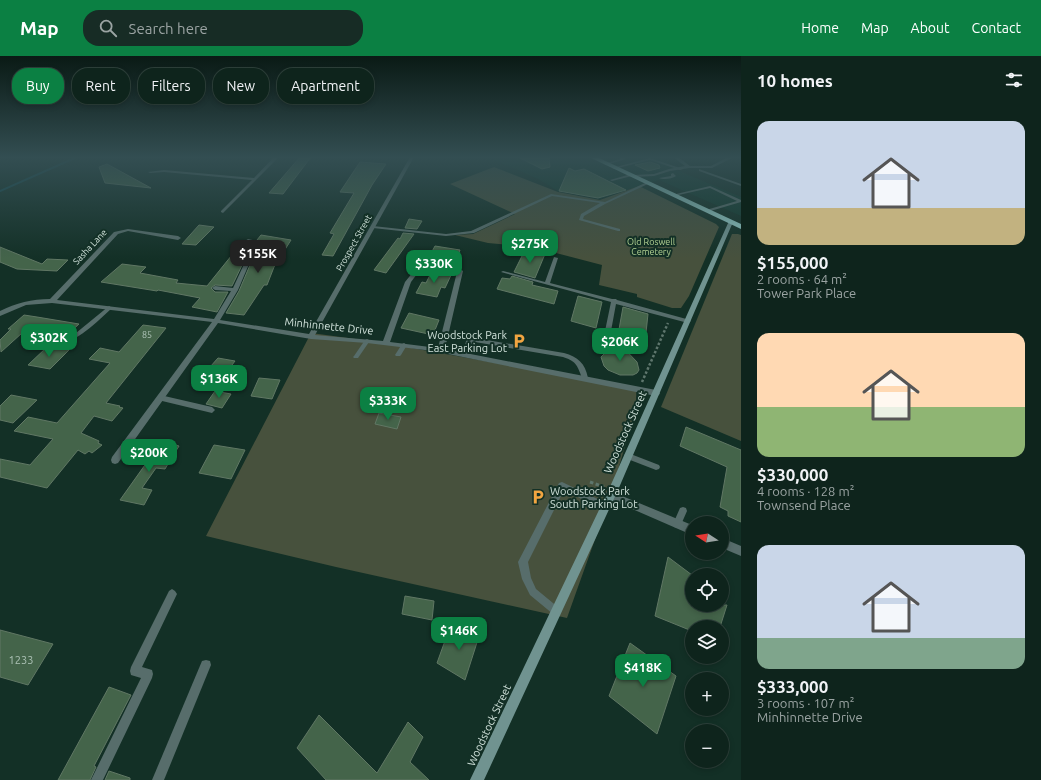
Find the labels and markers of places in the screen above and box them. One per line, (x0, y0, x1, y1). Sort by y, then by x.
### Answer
pin: $275K (502, 230, 558, 264)
pin: $155K (230, 240, 286, 274)
pin: $330K (406, 250, 462, 284)
pin: $302K (21, 324, 77, 358)
pin: $206K (592, 328, 648, 362)
place label: Woodstock Park East Parking Lot (427, 329, 508, 354)
parking icon: Woodstock Park East Parking Lot (510, 332, 528, 350)
pin: $136K (191, 365, 247, 399)
pin: $333K (360, 387, 416, 421)
pin: $200K (121, 439, 177, 473)
place label: Woodstock Park South Parking Lot (550, 485, 638, 510)
parking icon: Woodstock Park South Parking Lot (529, 488, 547, 506)
pin: $146K (431, 617, 487, 651)
pin: $418K (615, 654, 671, 688)

